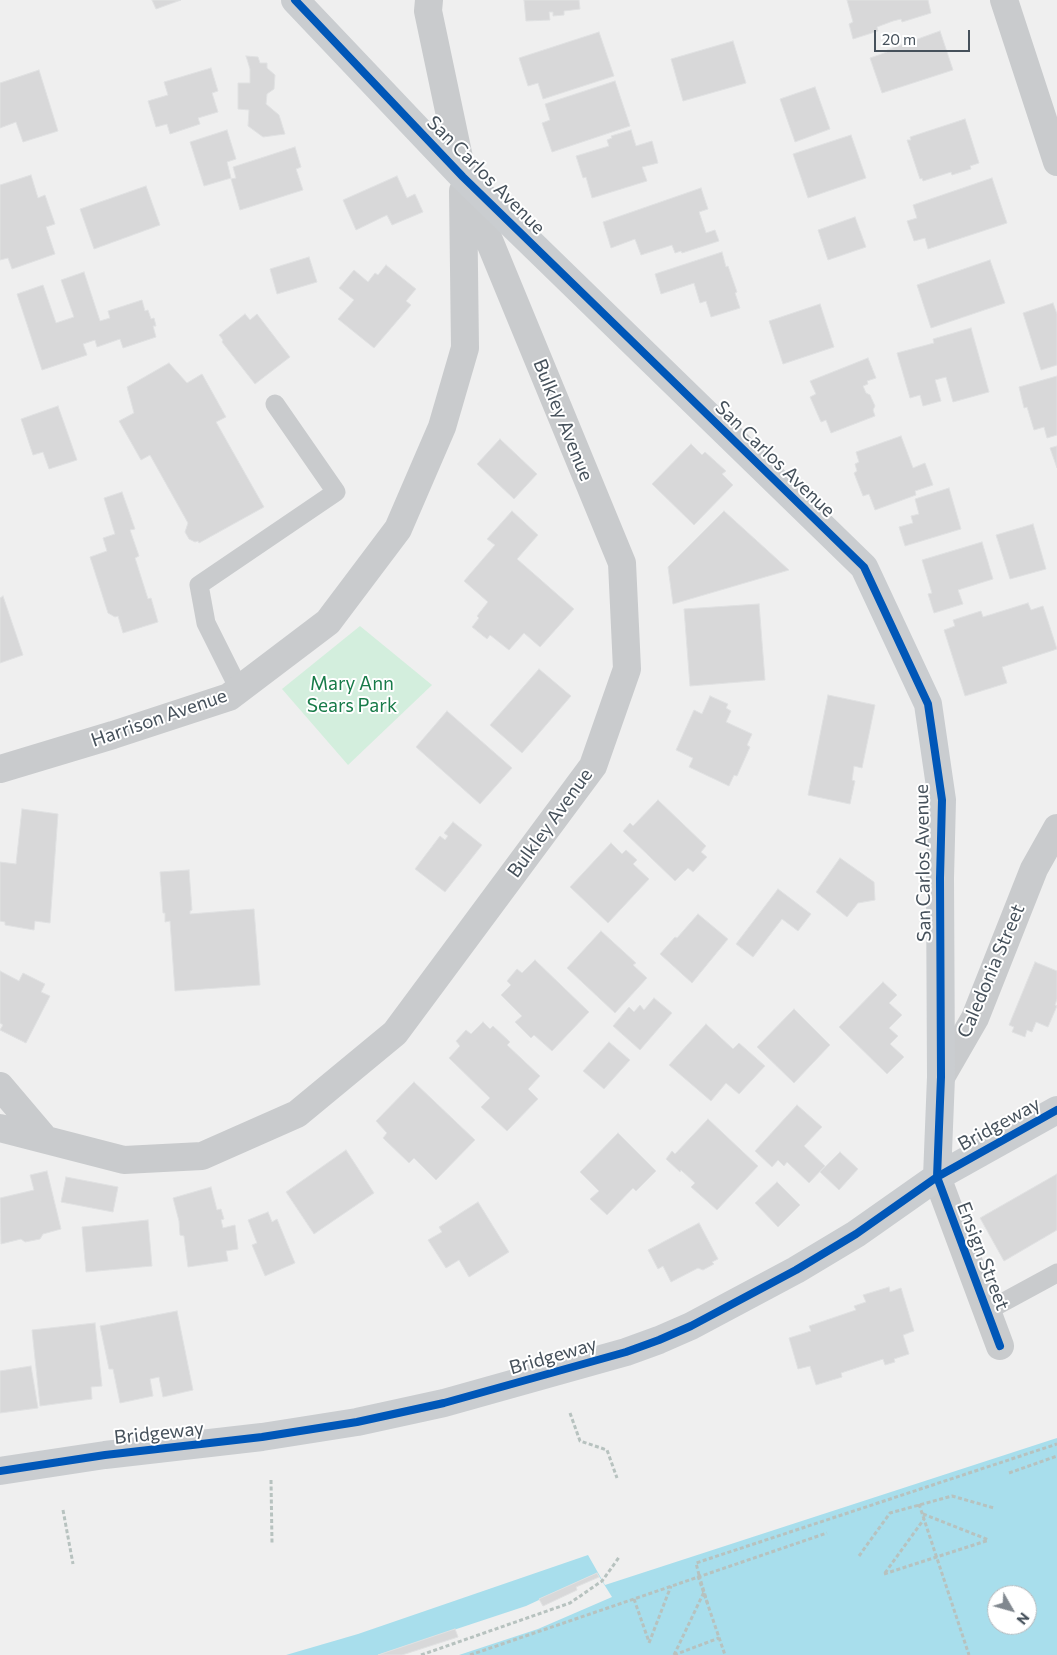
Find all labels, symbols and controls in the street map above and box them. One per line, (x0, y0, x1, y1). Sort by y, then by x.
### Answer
scale bar (877, 20, 973, 52)
text: 20 m (882, 30, 916, 48)
street label: San Carlos Avenue (422, 111, 550, 239)
street label: Bulkley Avenue (528, 356, 598, 484)
street label: San Carlos Avenue (710, 396, 840, 522)
park label: Mary Ann Sears Park (307, 673, 397, 717)
street label: Harrison Avenue (88, 684, 230, 752)
street label: Bulkley Avenue (503, 764, 597, 882)
street label: San Carlos Avenue (910, 784, 936, 942)
street label: Caledonia Street (953, 901, 1029, 1041)
street label: Bridgeway (954, 1092, 1044, 1156)
street label: Ensign Street (952, 1199, 1014, 1313)
street label: Bridgeway (507, 1333, 599, 1379)
street label: Bridgeway (113, 1417, 205, 1449)
north arrow (987, 1585, 1037, 1635)
text: N (1013, 1610, 1033, 1628)

